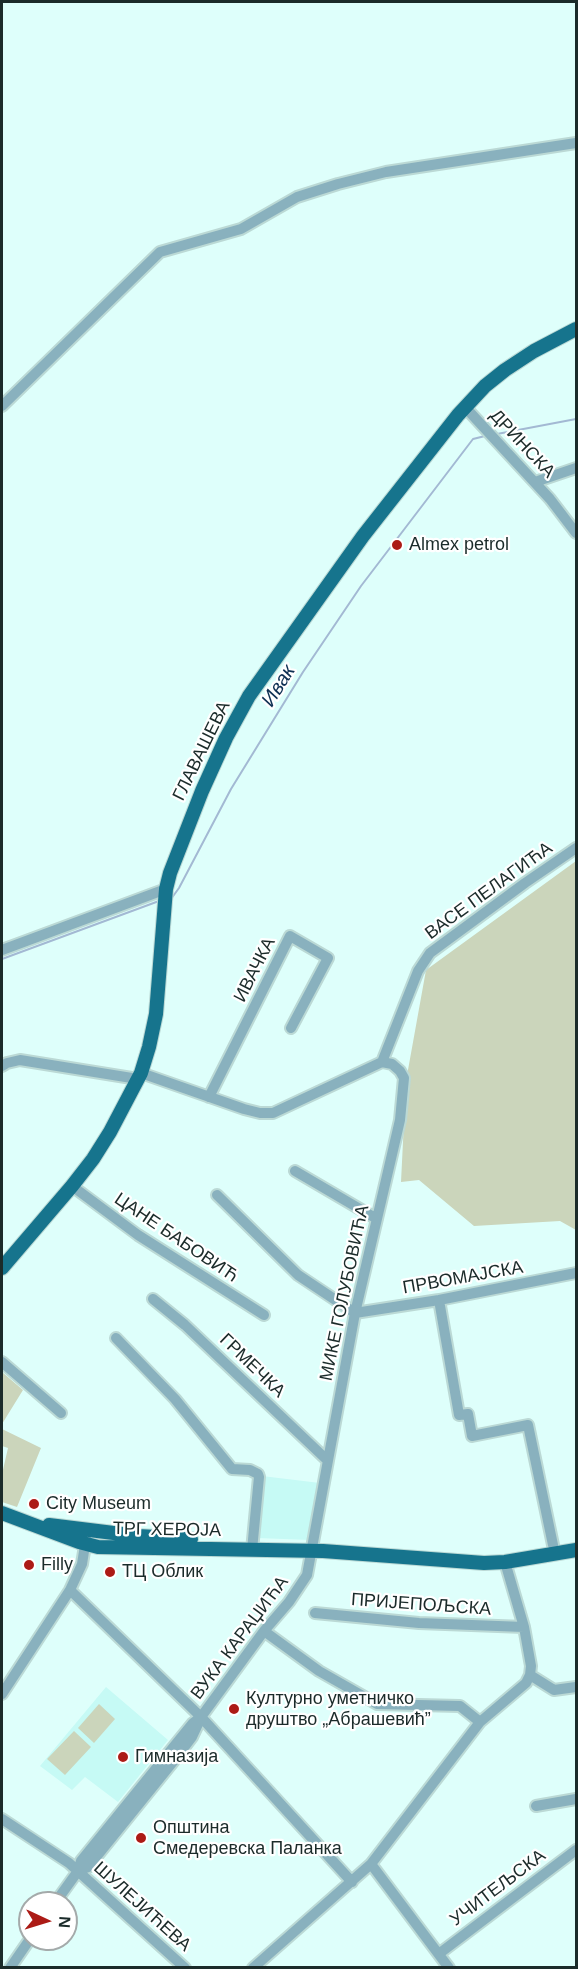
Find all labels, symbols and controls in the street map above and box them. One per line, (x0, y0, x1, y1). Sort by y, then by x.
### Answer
street label: ДРИНСКА (485, 405, 559, 483)
place label: Almex petrol (409, 534, 509, 556)
marker: Almex petrol (390, 538, 404, 552)
water label: Ивак (257, 661, 301, 711)
street label: ГЛАВАШЕВА (169, 698, 235, 804)
street label: ВАСЕ ПЕЛАГИЋА (421, 838, 557, 944)
street label: ИВАЧКА (230, 934, 280, 1006)
street label: ЦАНЕ БАБОВИЋ (110, 1189, 242, 1287)
street label: МИКЕ ГОЛУБОВИЋА (316, 1203, 374, 1383)
street label: ПРВОМАЈСКА (401, 1257, 525, 1299)
street label: ГРМЕЧКА (215, 1329, 289, 1403)
place label: City Museum (46, 1493, 151, 1515)
marker: City Museum (27, 1497, 41, 1511)
street label: ТРГ ХЕРОЈА (113, 1518, 221, 1542)
place label: Filly (41, 1554, 73, 1576)
marker: Filly (22, 1558, 36, 1572)
place label: ТЦ Облик (122, 1561, 203, 1583)
marker: ТЦ Облик (103, 1565, 117, 1579)
street label: ВУКА КАРАЏИЋА (187, 1572, 293, 1704)
street label: ПРИЈЕПОЉСКА (350, 1589, 492, 1621)
place label: Културно уметничко друштво „Абрашевић” (246, 1688, 431, 1730)
marker: Културно уметничко друштво „Абрашевић” (227, 1702, 241, 1716)
place label: Гимназија (135, 1746, 218, 1768)
marker: Гимназија (116, 1750, 130, 1764)
place label: Општина Смедеревска Паланка (153, 1817, 342, 1860)
marker: Општина Смедеревска Паланка (134, 1831, 148, 1845)
street label: УЧИТЕЉСКА (446, 1845, 550, 1931)
street label: ШУЛЕЈИЋЕВА (89, 1858, 195, 1956)
north arrow (18, 1891, 78, 1951)
text: N (56, 1916, 73, 1929)

